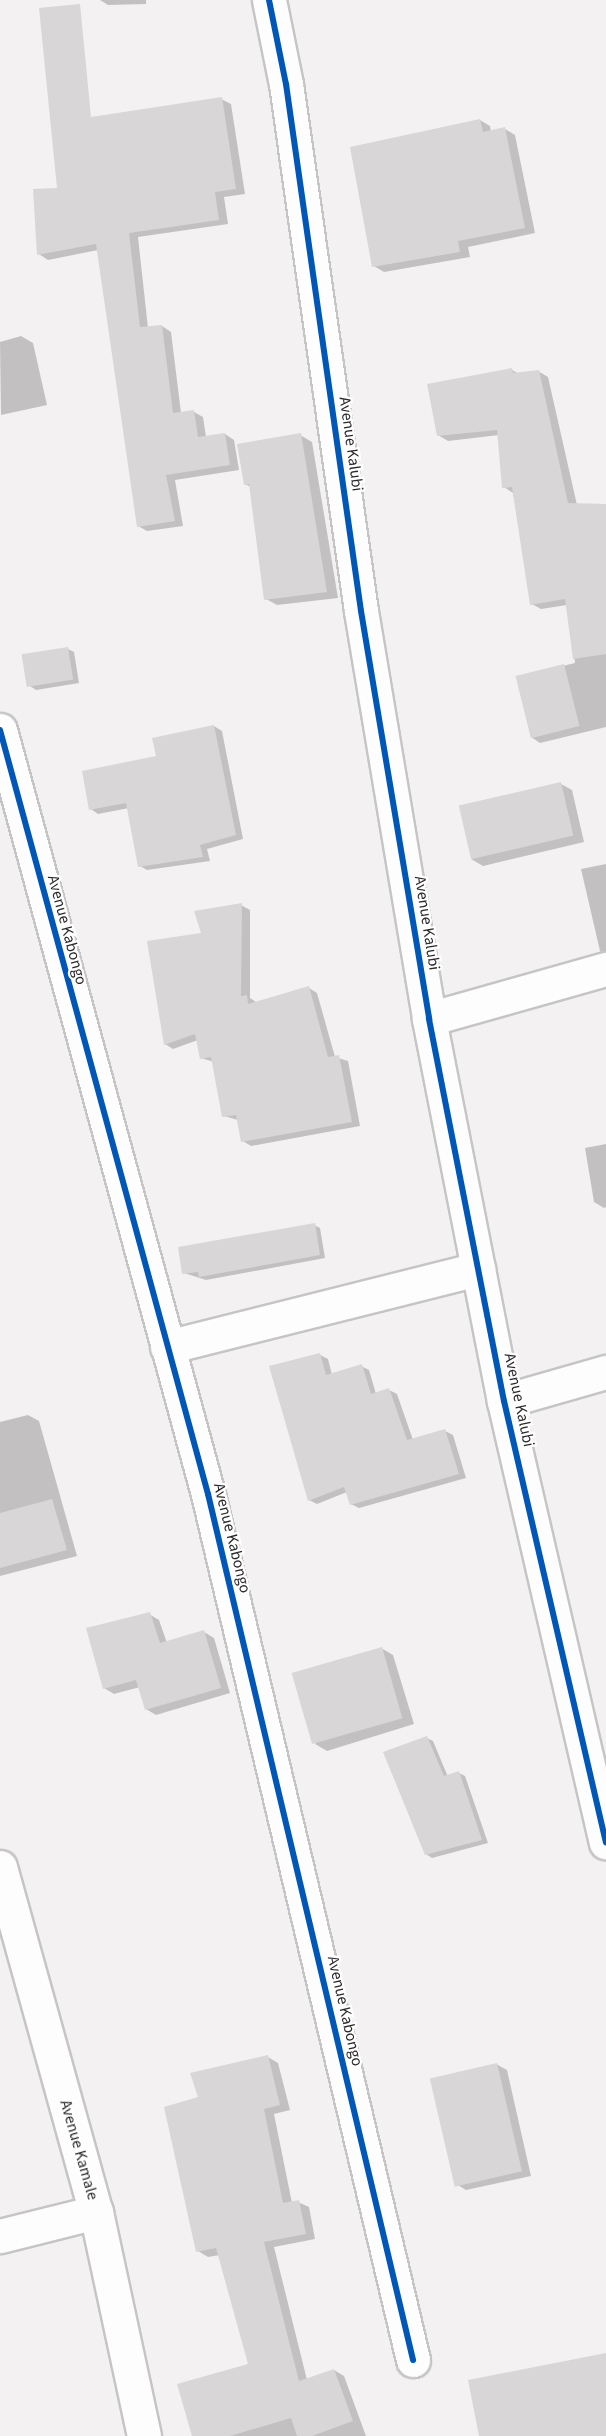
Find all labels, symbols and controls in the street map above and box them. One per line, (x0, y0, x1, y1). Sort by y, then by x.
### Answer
street label: Avenue Kalubi (335, 395, 367, 493)
street label: Avenue Kabongo (43, 873, 91, 987)
street label: Avenue Kalubi (410, 874, 444, 972)
street label: Avenue Kalubi (500, 1351, 538, 1449)
street label: Avenue Kabongo (209, 1481, 255, 1595)
street label: Avenue Kabongo (323, 1954, 367, 2068)
street label: Avenue Kamale (56, 2098, 102, 2202)

